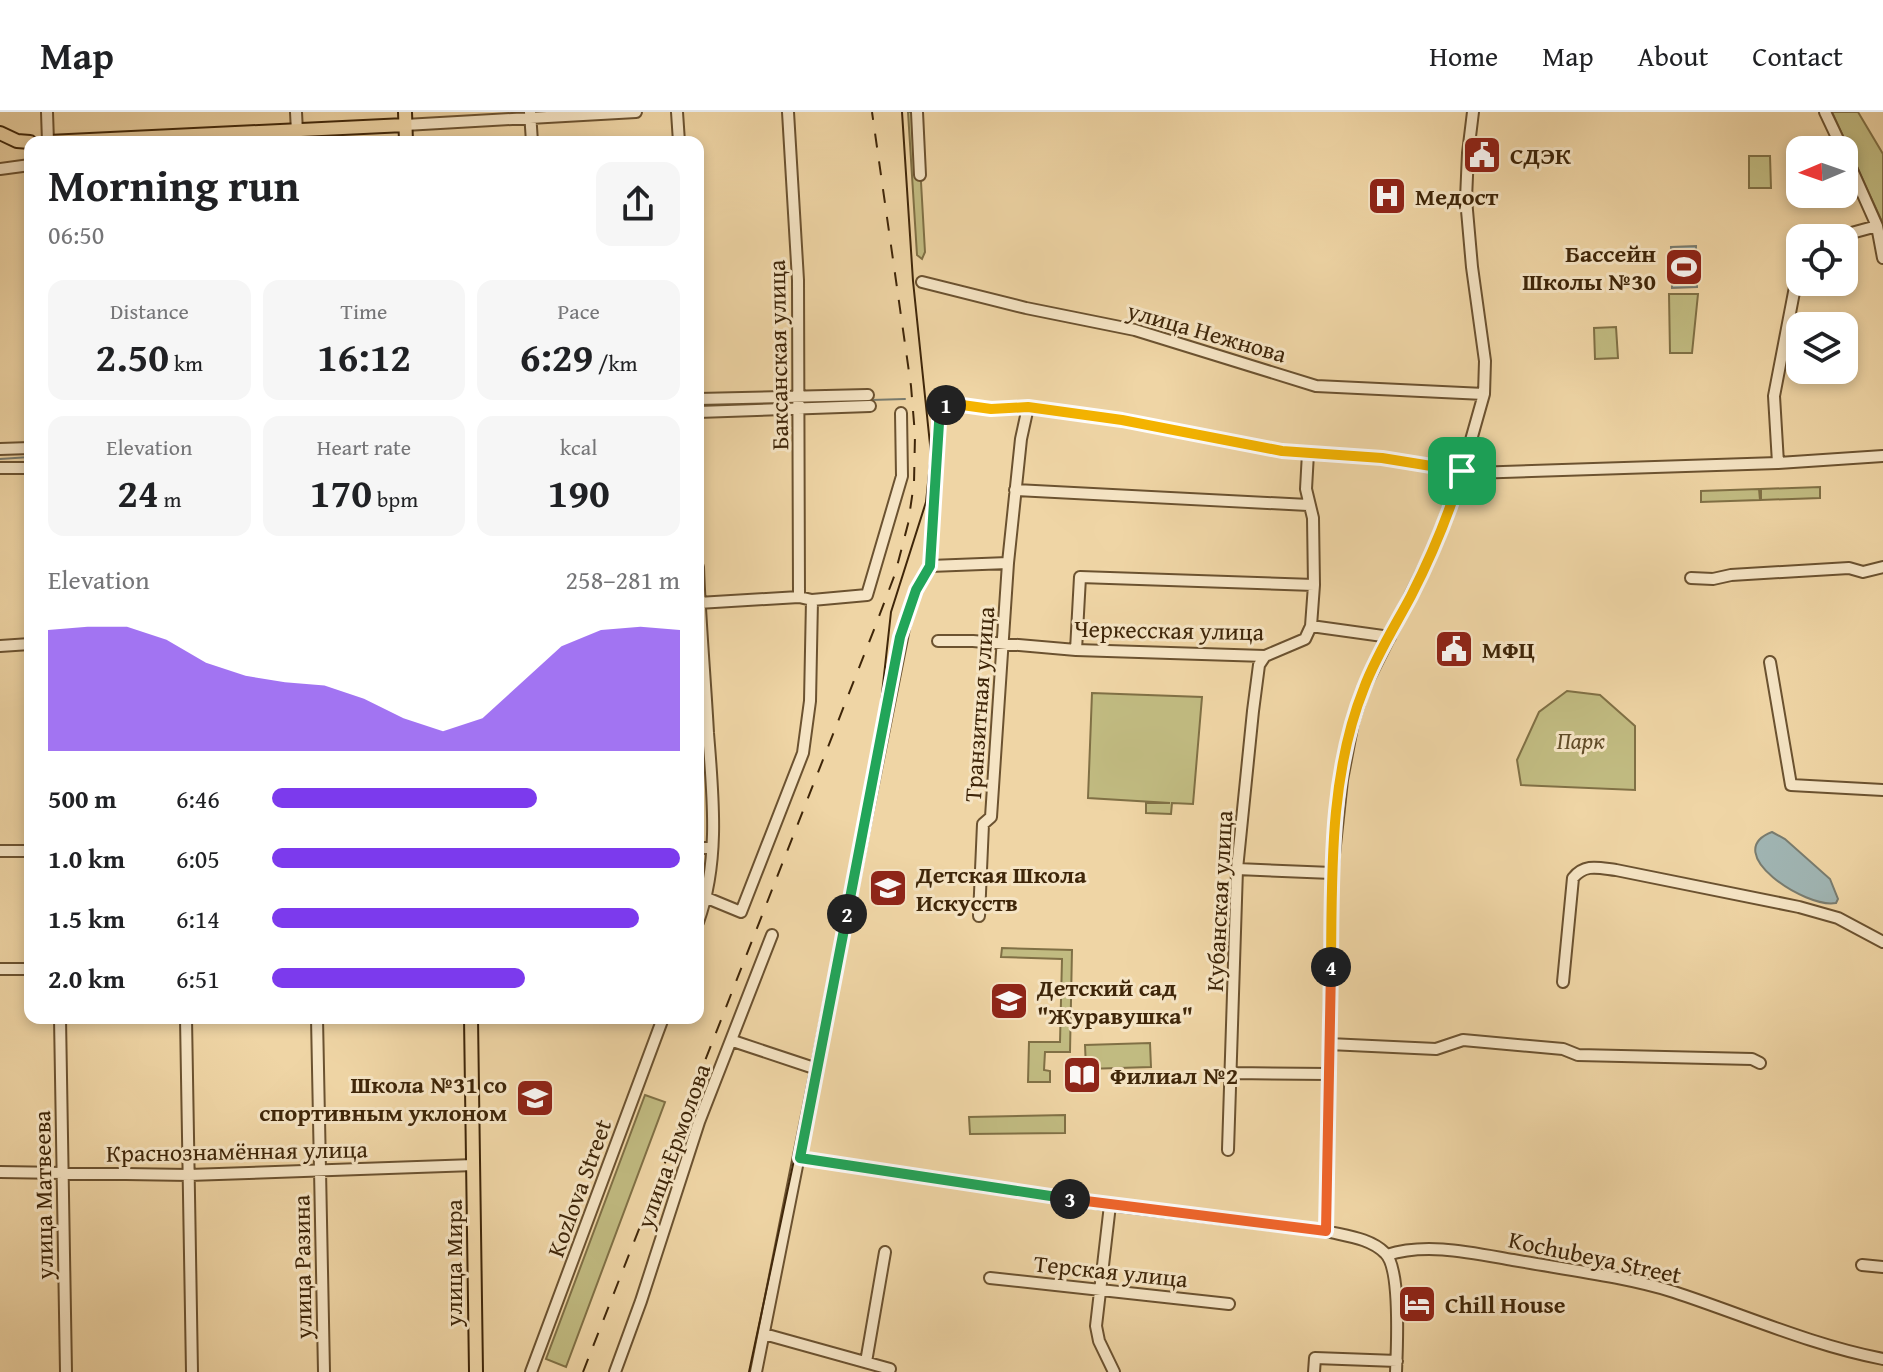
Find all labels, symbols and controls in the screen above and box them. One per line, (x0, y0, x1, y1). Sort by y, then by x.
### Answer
text: Map (40, 27, 114, 83)
text: Home (1429, 35, 1498, 76)
text: Map (1542, 35, 1594, 76)
text: About (1638, 35, 1708, 76)
text: Contact (1752, 35, 1843, 76)
public building icon: СДЭК (1461, 134, 1503, 176)
north arrow (1786, 136, 1858, 208)
map controls (1786, 136, 1858, 384)
place label: СДЭК (1510, 138, 1571, 173)
text: Morning run (48, 153, 299, 217)
button: share (596, 162, 680, 246)
hospital icon: Медост (1366, 175, 1408, 217)
place label: Медост (1415, 179, 1499, 214)
text: 06:50 (48, 215, 104, 254)
button: locate (1786, 224, 1858, 296)
place label: Бассейн Школы №30 (1522, 236, 1656, 299)
sports icon: Бассейн Школы №30 (1663, 246, 1705, 288)
street label: Баксанская улица (759, 259, 797, 451)
street label: улица Нежнова (1122, 292, 1291, 372)
text: Distance (110, 295, 189, 327)
text: Time (341, 295, 387, 327)
text: Pace (558, 295, 600, 327)
button: layers (1786, 312, 1858, 384)
text: 2.50 (96, 327, 169, 386)
text: 16:12 (317, 327, 411, 386)
text: 6:29 (520, 327, 593, 386)
text: km (169, 347, 203, 379)
text: /km (593, 347, 638, 379)
pin: 1 (926, 385, 966, 425)
text: 1 (940, 389, 952, 421)
text: Elevation (106, 431, 192, 463)
text: Heart rate (317, 431, 411, 463)
text: kcal (560, 431, 597, 463)
pin (1428, 437, 1496, 505)
icon: arrive (1440, 449, 1484, 493)
text: 24 (117, 463, 159, 522)
text: 170 (310, 463, 372, 522)
text: 190 (548, 463, 610, 522)
text: m (159, 483, 181, 515)
text: bpm (372, 483, 418, 515)
text: Elevation (48, 560, 150, 599)
text: 258–281 m (566, 560, 680, 599)
street label: Транзитная улица (955, 605, 1003, 803)
street label: Черкесская улица (1074, 611, 1265, 649)
public building icon: МФЦ (1433, 628, 1475, 670)
place label: МФЦ (1482, 632, 1535, 667)
park label: Парк (1557, 723, 1605, 758)
text: 500 m (48, 779, 116, 818)
text: 6:46 (176, 779, 220, 818)
street label: Кубанская улица (1197, 809, 1241, 993)
text: 1.0 km (48, 839, 125, 878)
text: 6:05 (176, 839, 220, 878)
place label: Детская Школа Искусств (915, 857, 1087, 920)
school or university icon: Детская Школа Искусств (867, 867, 909, 909)
pin: 2 (827, 894, 867, 934)
text: 2 (841, 898, 853, 930)
text: 1.5 km (48, 899, 125, 938)
text: 6:14 (176, 899, 220, 938)
pin: 4 (1311, 947, 1351, 987)
text: 4 (1325, 951, 1337, 983)
text: 2.0 km (48, 959, 125, 998)
text: 6:51 (176, 959, 220, 998)
place label: Детский сад "Журавушка" (1036, 970, 1193, 1033)
school or university icon: Детский сад "Журавушка" (988, 980, 1030, 1022)
library icon: Филиал №2 (1061, 1054, 1103, 1096)
street label: улица Ермолова (627, 1058, 719, 1234)
place label: Филиал №2 (1110, 1058, 1238, 1093)
place label: Школа №31 со спортивным уклоном (259, 1067, 507, 1130)
school or university icon: Школа №31 со спортивным уклоном (514, 1077, 556, 1119)
street label: улица Матвеева (24, 1109, 62, 1281)
street label: Kozlova Street (538, 1114, 620, 1262)
street label: Краснознамённая улица (106, 1131, 369, 1171)
pin: 3 (1050, 1179, 1090, 1219)
text: 3 (1064, 1183, 1076, 1215)
street label: улица Разина (283, 1194, 321, 1341)
street label: улица Мира (436, 1199, 471, 1328)
street label: Kochubeya Street (1505, 1222, 1685, 1293)
street label: Терская улица (1032, 1246, 1190, 1297)
hotel icon: Chill House (1396, 1283, 1438, 1325)
place label: Chill House (1445, 1287, 1566, 1322)

